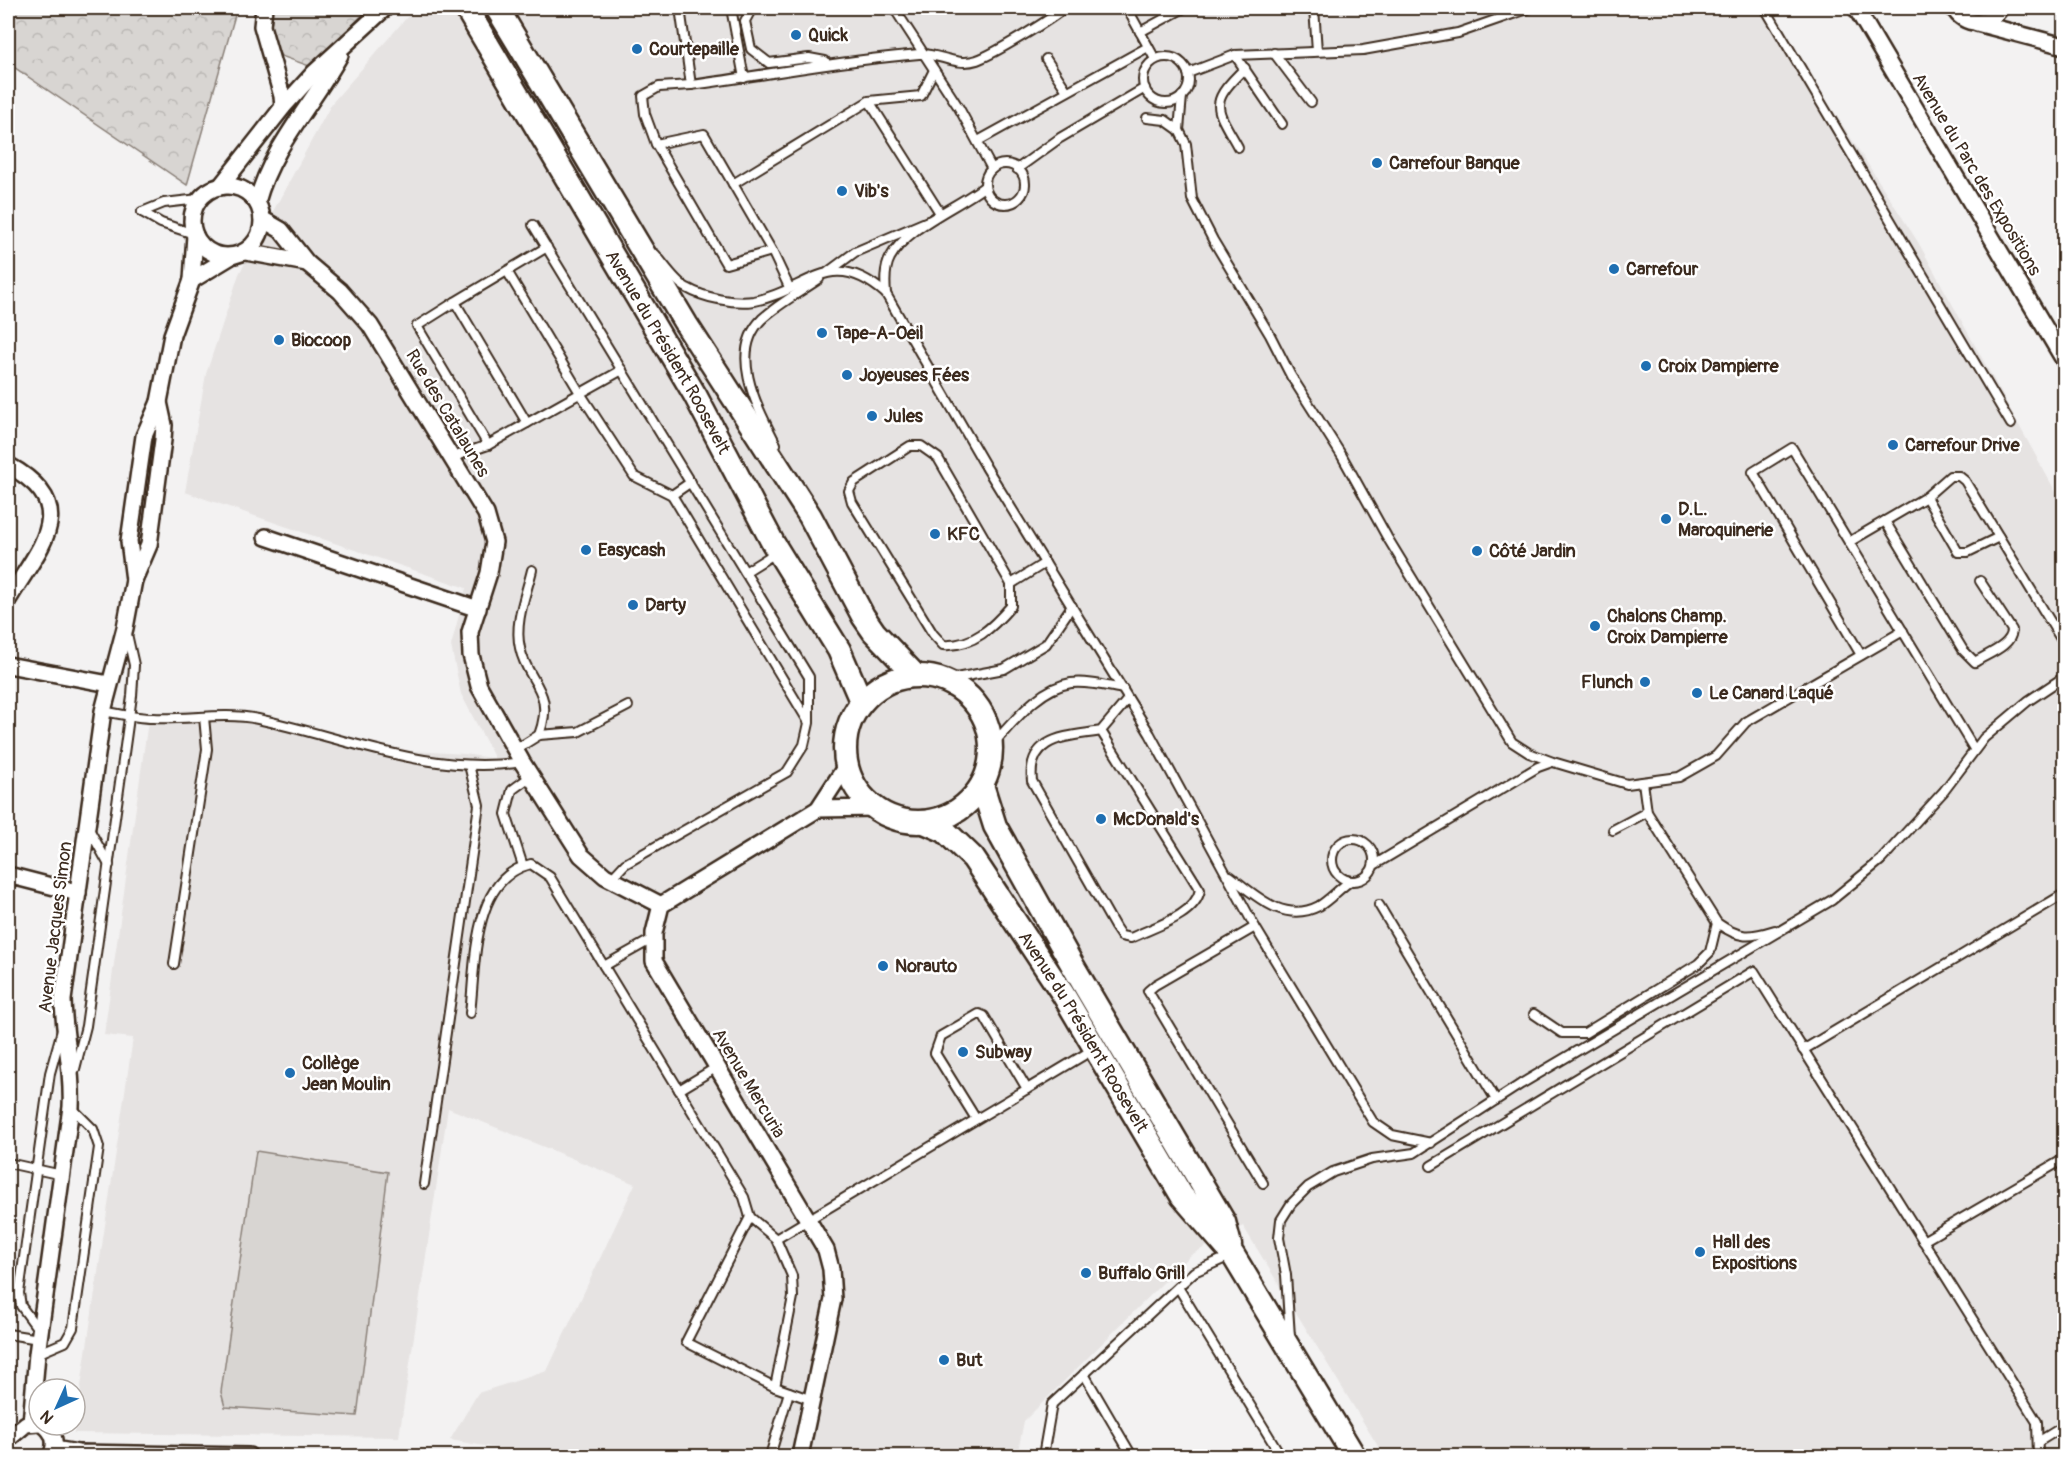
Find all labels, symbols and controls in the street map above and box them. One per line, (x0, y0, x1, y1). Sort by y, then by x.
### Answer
place label: Quick (808, 24, 848, 47)
marker: Quick (789, 28, 803, 42)
place label: Courtepaille (649, 38, 740, 61)
marker: Courtepaille (630, 42, 644, 56)
street label: Avenue du Parc des Expositions (1907, 69, 2046, 280)
place label: Carrefour Banque (1389, 152, 1521, 175)
marker: Carrefour Banque (1370, 156, 1384, 170)
place label: Vib's (854, 180, 889, 203)
marker: Vib's (835, 184, 849, 198)
street label: Avenue du Président Roosevelt (600, 246, 736, 459)
place label: Carrefour (1626, 258, 1699, 281)
marker: Carrefour (1607, 262, 1621, 276)
place label: Tape-A-Oeil (833, 322, 923, 345)
marker: Tape-A-Oeil (815, 326, 829, 340)
place label: Biocoop (291, 329, 352, 352)
marker: Biocoop (272, 333, 286, 347)
street label: Rue des Catalaunes (400, 345, 495, 481)
place label: Croix Dampierre (1658, 355, 1780, 378)
marker: Croix Dampierre (1639, 359, 1653, 373)
place label: Joyeuses Fées (859, 364, 970, 387)
marker: Joyeuses Fées (840, 368, 854, 382)
place label: Jules (884, 405, 924, 428)
marker: Jules (865, 409, 879, 423)
place label: Carrefour Drive (1905, 434, 2021, 457)
marker: Carrefour Drive (1886, 438, 1900, 452)
place label: D.L. Maroquinerie (1678, 498, 1774, 542)
marker: D.L. Maroquinerie (1659, 512, 1673, 526)
place label: KFC (947, 523, 980, 546)
marker: KFC (928, 527, 942, 541)
place label: Easycash (598, 539, 666, 562)
place label: Côté Jardin (1489, 540, 1576, 563)
marker: Easycash (579, 543, 593, 557)
marker: Côté Jardin (1470, 544, 1484, 558)
place label: Darty (645, 594, 686, 617)
marker: Darty (626, 598, 640, 612)
place label: Chalons Champ. Croix Dampierre (1607, 605, 1729, 649)
marker: Chalons Champ. Croix Dampierre (1588, 619, 1602, 633)
place label: Flunch (1581, 671, 1634, 694)
marker: Flunch (1638, 675, 1652, 689)
place label: Le Canard Laqué (1709, 682, 1834, 705)
marker: Le Canard Laqué (1690, 686, 1704, 700)
place label: McDonald's (1113, 808, 1200, 831)
marker: McDonald's (1094, 812, 1108, 826)
street label: Avenue Jacques Simon (34, 840, 77, 1014)
street label: Avenue du Président Roosevelt (1013, 927, 1154, 1138)
place label: Norauto (895, 955, 958, 978)
marker: Norauto (876, 959, 890, 973)
street label: Avenue Mercuria (707, 1024, 790, 1142)
place label: Subway (975, 1041, 1032, 1064)
marker: Subway (956, 1045, 970, 1059)
place label: Collège Jean Moulin (302, 1052, 391, 1096)
marker: Collège Jean Moulin (283, 1066, 297, 1080)
place label: Hall des Expositions (1712, 1231, 1798, 1275)
marker: Hall des Expositions (1693, 1245, 1707, 1259)
place label: Buffalo Grill (1098, 1262, 1185, 1285)
marker: Buffalo Grill (1079, 1266, 1093, 1280)
place label: But (956, 1349, 983, 1372)
marker: But (937, 1353, 951, 1367)
north arrow (27, 1377, 87, 1437)
text: N (36, 1406, 58, 1428)

